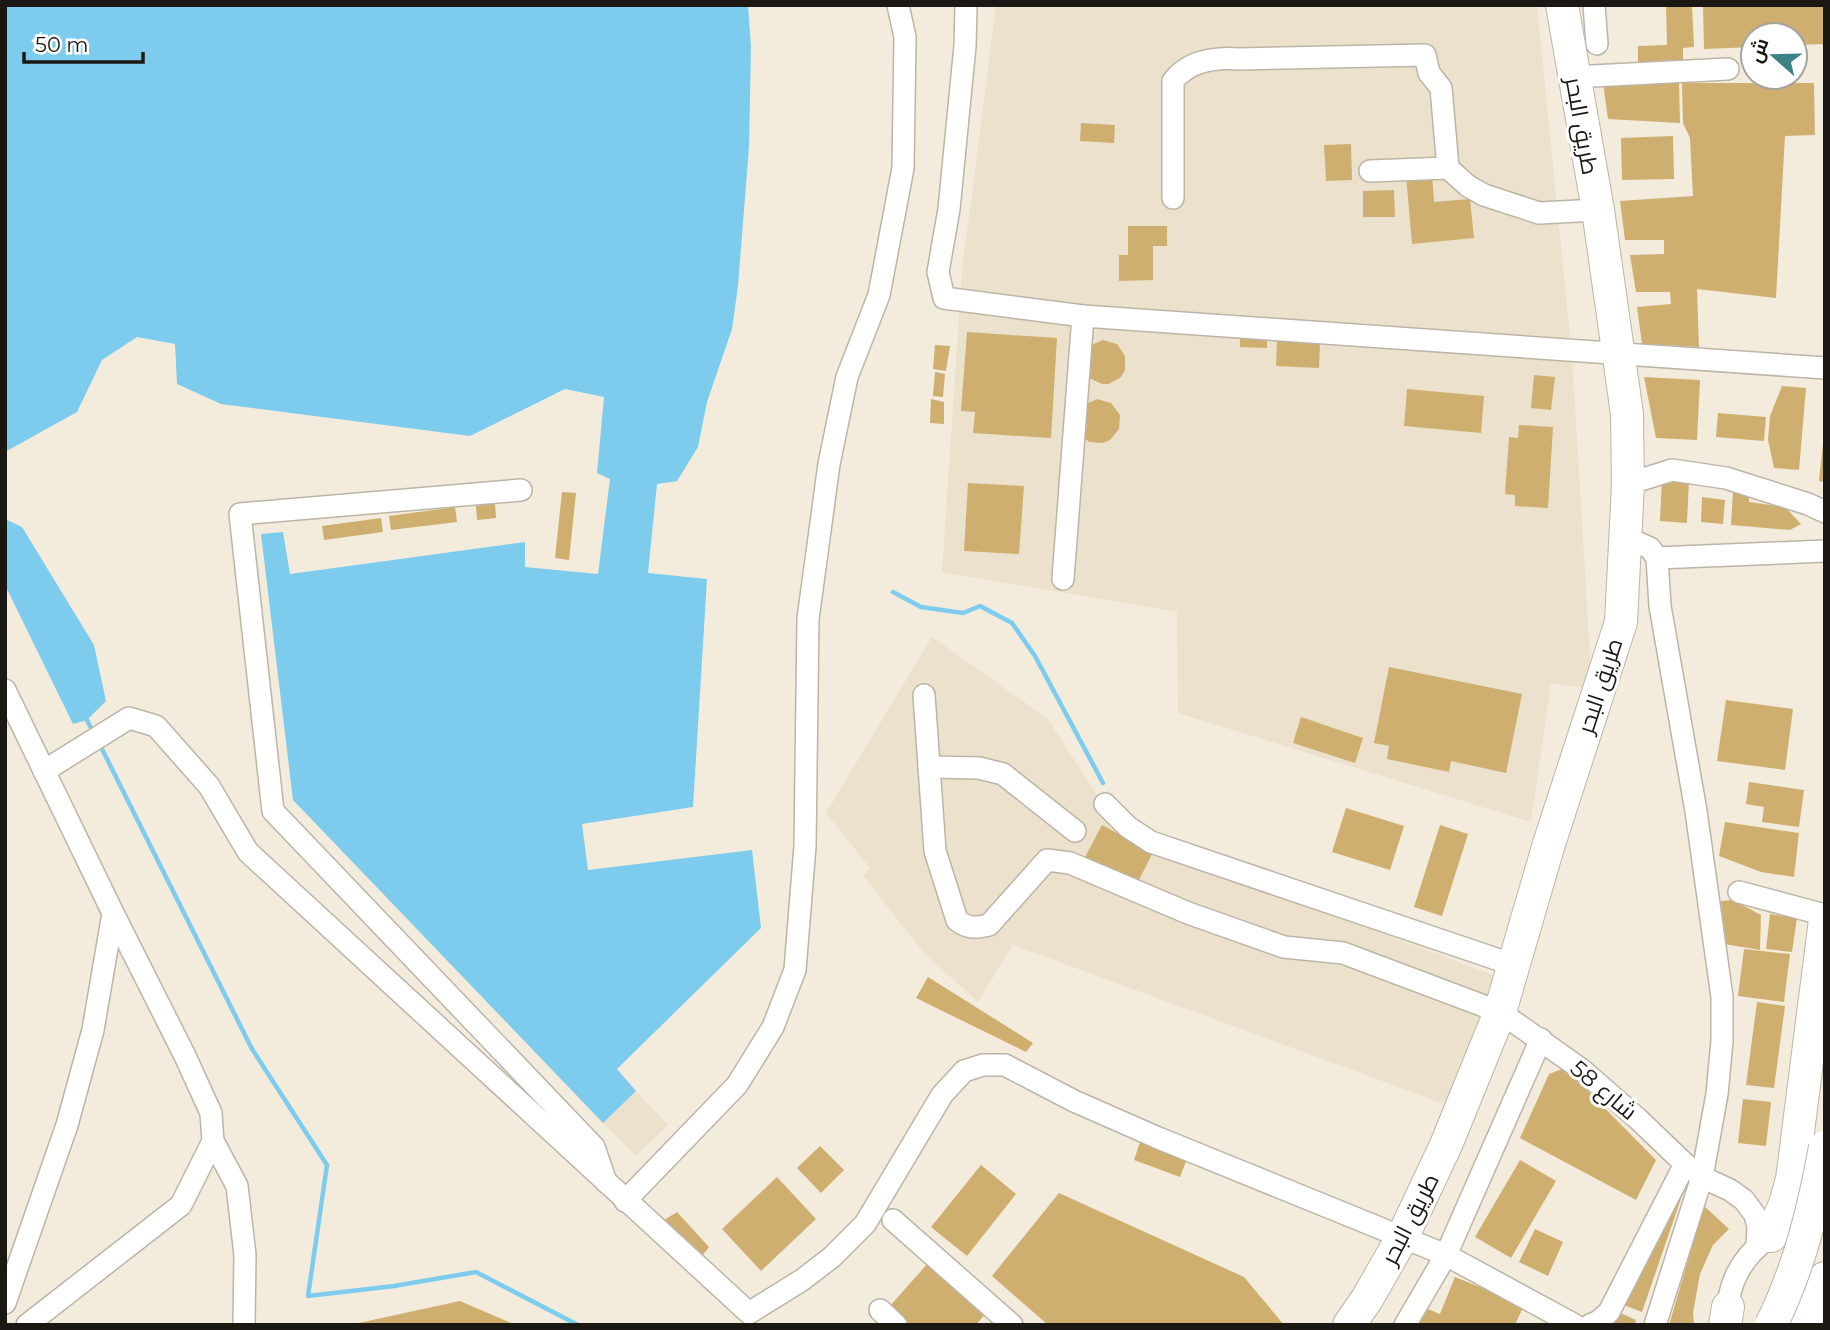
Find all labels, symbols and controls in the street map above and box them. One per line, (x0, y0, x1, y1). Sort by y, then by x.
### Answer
scale bar (24, 21, 144, 65)
north arrow (1739, 21, 1809, 91)
text: 50 m (35, 32, 89, 57)
text: ش (1744, 35, 1773, 66)
street label: طريق البحر (1559, 73, 1604, 177)
street label: طريق البحر (1571, 635, 1629, 739)
street label: شارع 58 (1564, 1054, 1643, 1127)
street label: طريق البحر (1374, 1169, 1445, 1271)

